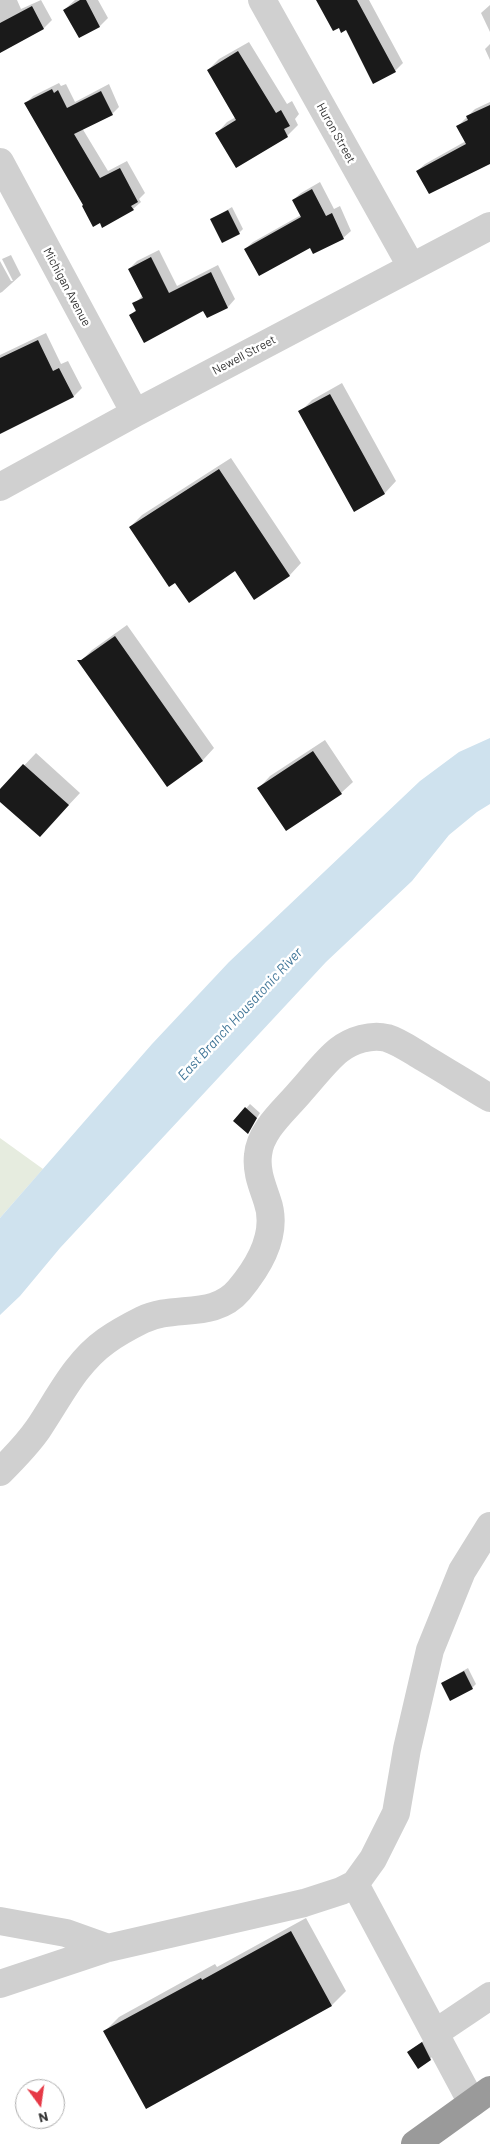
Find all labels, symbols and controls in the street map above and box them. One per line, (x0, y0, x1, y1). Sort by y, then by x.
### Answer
street label: Huron Street (314, 100, 358, 166)
street label: Michigan Avenue (40, 245, 94, 329)
street label: Newell Street (210, 332, 278, 378)
water label: East Branch Housatonic River (174, 944, 306, 1084)
north arrow (15, 2079, 65, 2129)
text: N (37, 2109, 50, 2127)

